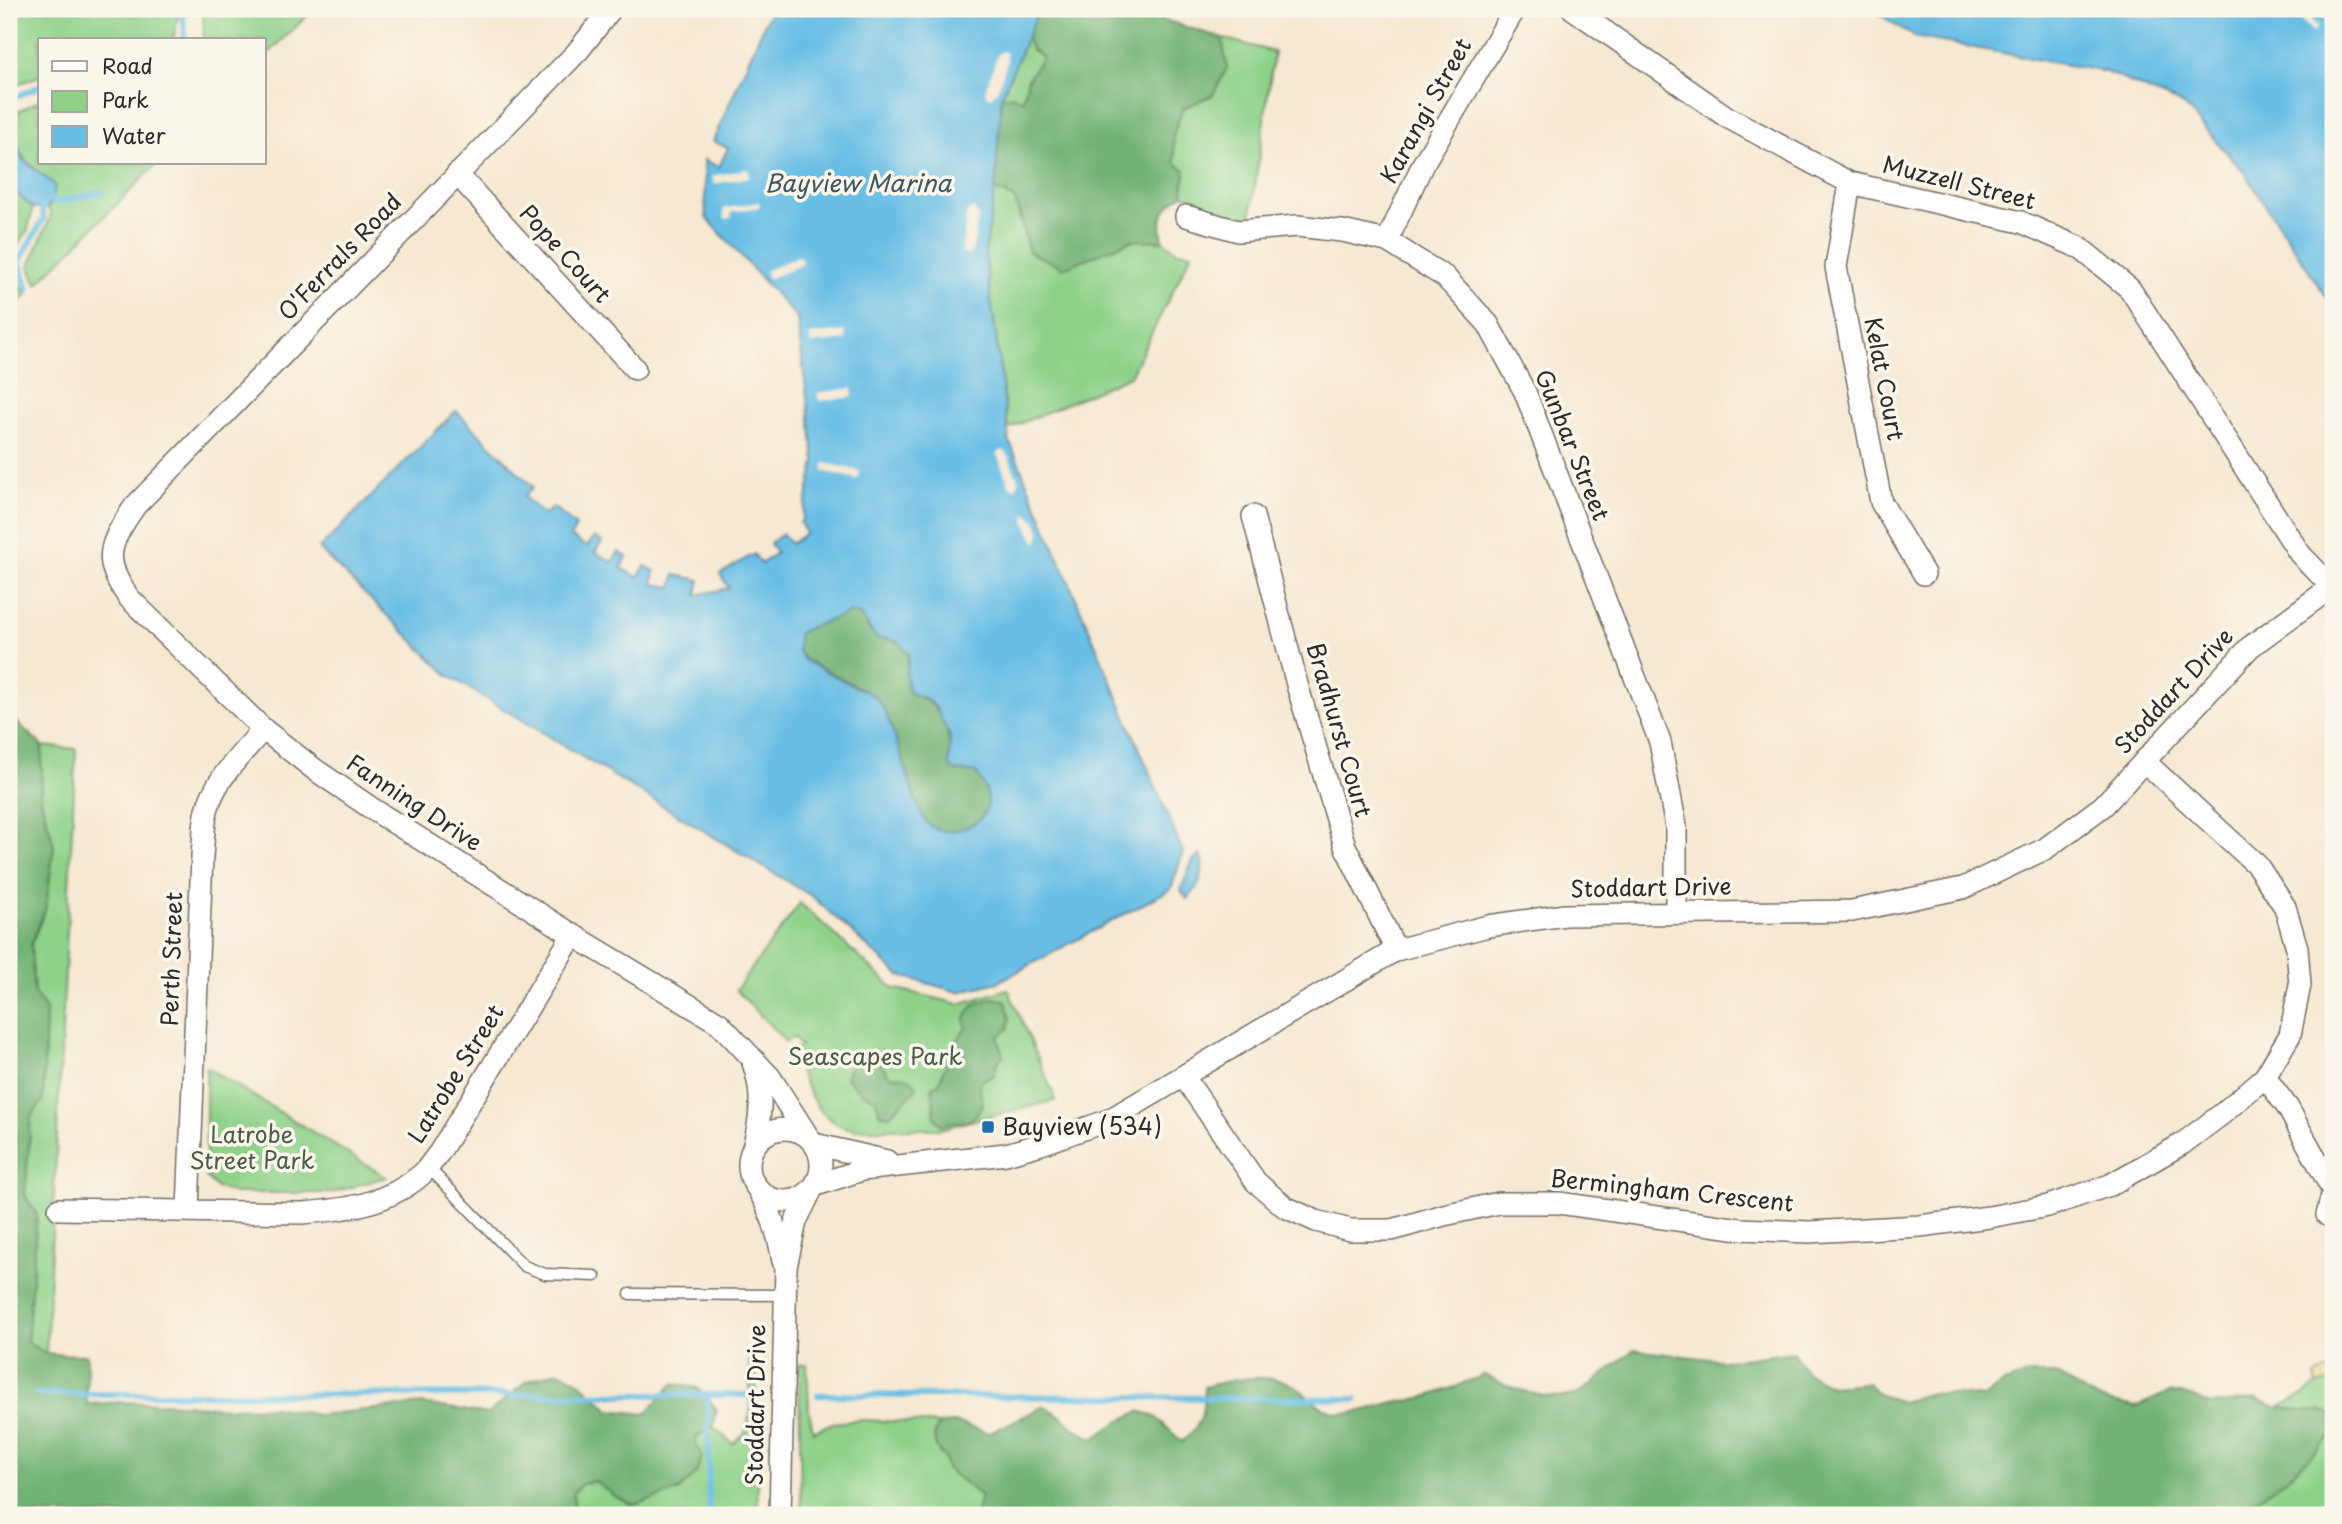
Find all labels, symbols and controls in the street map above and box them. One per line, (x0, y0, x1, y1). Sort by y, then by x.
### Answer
street label: Karangi Street (1370, 31, 1479, 189)
legend (38, 38, 266, 164)
text: Road (102, 49, 153, 81)
text: Park (102, 83, 149, 115)
text: Water (102, 119, 166, 151)
street label: Muzzell Street (1879, 146, 2039, 217)
water label: Bayview Marina (765, 164, 952, 200)
street label: O'Ferrals Road (269, 184, 409, 327)
street label: Pope Court (512, 196, 620, 310)
street label: Kelat Court (1856, 314, 1915, 443)
street label: Gunbar Street (1527, 364, 1620, 525)
street label: Stoddart Drive (2105, 619, 2241, 761)
street label: Bradhurst Court (1299, 638, 1382, 821)
street label: Fanning Drive (340, 745, 490, 859)
street label: Stoddart Drive (1570, 868, 1732, 905)
street label: Perth Street (151, 891, 190, 1027)
street label: Latrobe Street (398, 997, 511, 1149)
park label: Seascapes Park (788, 1038, 962, 1073)
place label: Bayview (534) (1002, 1108, 1162, 1143)
park label: Latrobe Street Park (189, 1116, 315, 1177)
marker: Bayview (534) (980, 1119, 996, 1135)
street label: Bermingham Crescent (1549, 1159, 1795, 1220)
street label: Stoddart Drive (736, 1324, 773, 1486)

